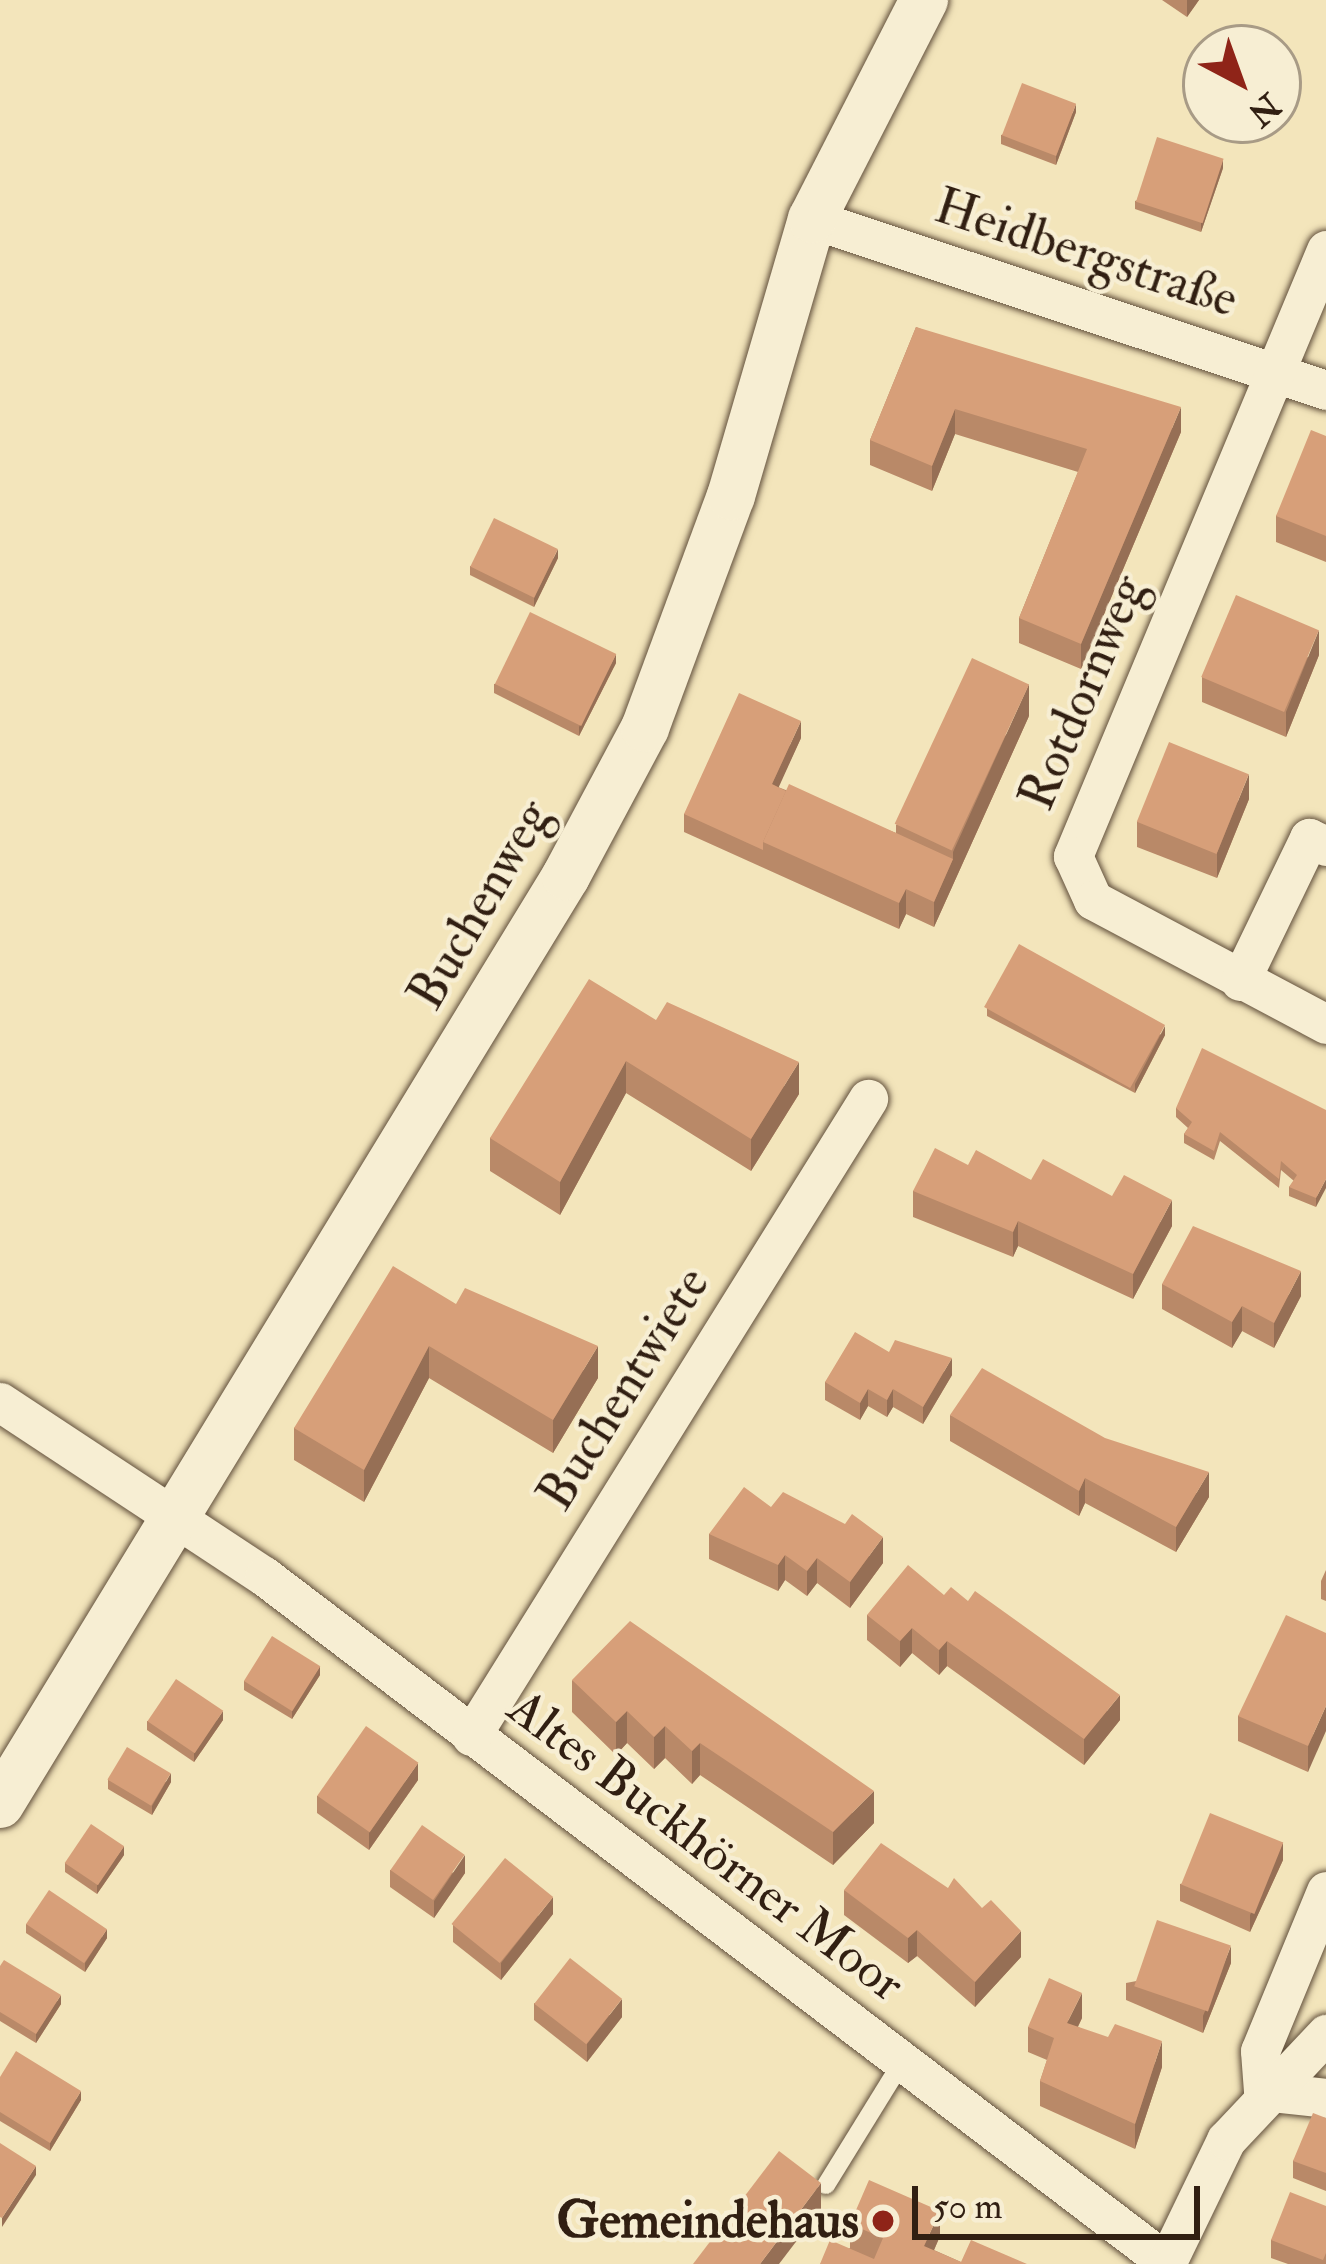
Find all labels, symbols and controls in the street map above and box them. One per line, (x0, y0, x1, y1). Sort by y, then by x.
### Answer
north arrow (1182, 24, 1302, 144)
text: N (1239, 84, 1289, 134)
street label: Heidbergstraße (927, 175, 1245, 331)
street label: Rotdornweg (1006, 567, 1160, 819)
street label: Buchenweg (396, 789, 564, 1021)
street label: Buchentwiete (525, 1256, 723, 1522)
street label: Altes Buckhörner Moor (496, 1677, 916, 2015)
scale bar (918, 2162, 1206, 2236)
text: 50 m (933, 2184, 1002, 2229)
place label: Gemeindehaus (556, 2190, 859, 2252)
marker: Gemeindehaus (870, 2208, 896, 2234)

